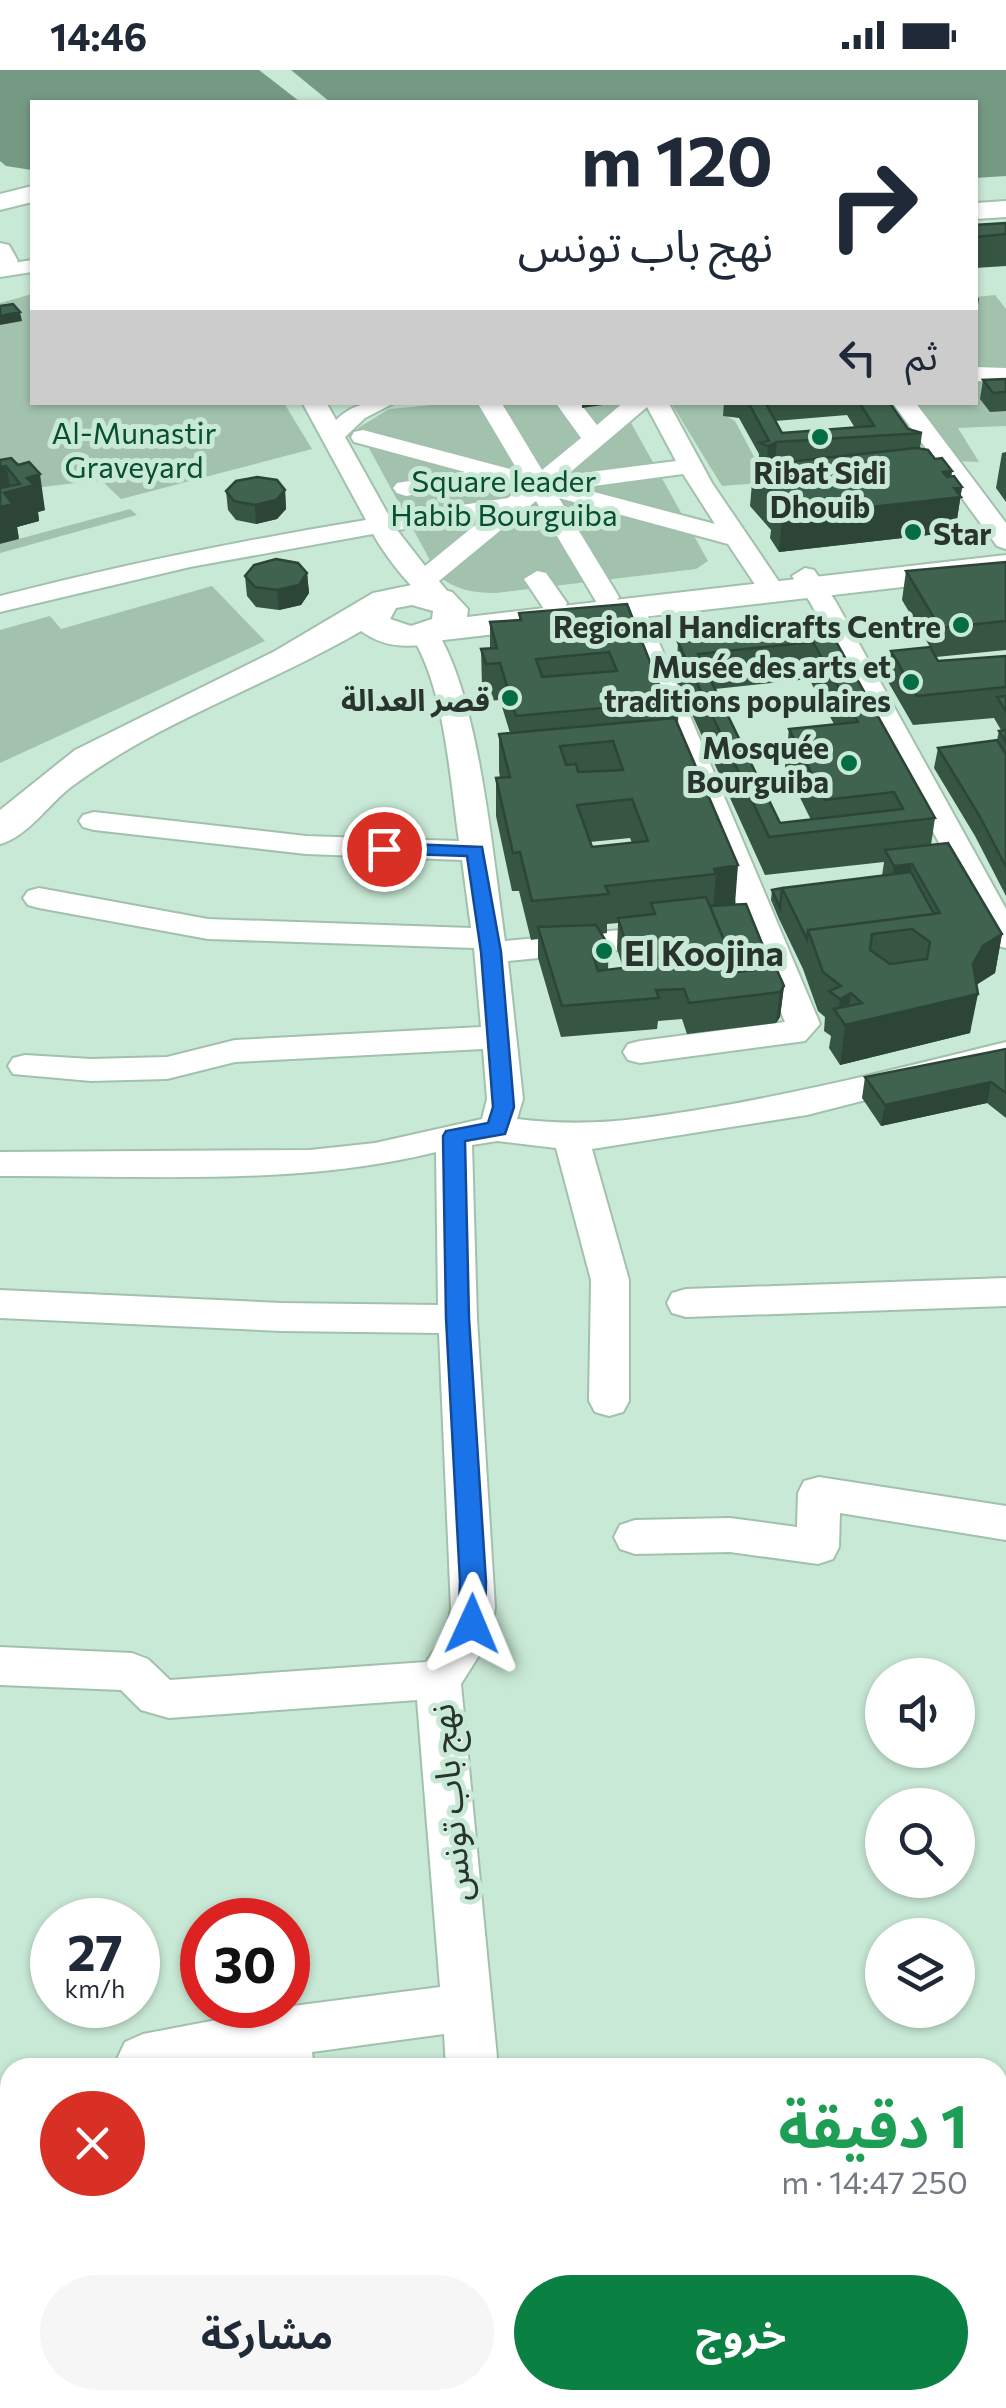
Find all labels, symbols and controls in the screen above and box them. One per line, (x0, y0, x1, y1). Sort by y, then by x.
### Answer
text: 14:46 (50, 12, 147, 59)
text: 120 m (581, 115, 773, 200)
icon: right (808, 140, 938, 270)
text: نهج باب تونس (518, 216, 773, 271)
icon: left (830, 330, 885, 385)
text: ثم (905, 331, 938, 378)
park label: Al-Munastir Graveyard (52, 413, 216, 484)
marker: Ribat Sidi Dhouib (809, 426, 831, 448)
place label: Ribat Sidi Dhouib (753, 453, 887, 524)
park label: Square leader Habib Bourguiba (390, 461, 618, 532)
place label: Star (933, 514, 992, 551)
marker: Star (902, 521, 924, 543)
place label: Regional Handicrafts Centre (553, 607, 941, 644)
marker: Regional Handicrafts Centre (950, 614, 972, 636)
place label: Musée des arts et traditions populaires (604, 647, 891, 718)
marker: Musée des arts et traditions populaires (900, 671, 922, 693)
place label: قصر العدالة (341, 680, 490, 718)
marker: قصر العدالة (499, 687, 521, 709)
place label: Mosquée Bourguiba (686, 728, 829, 799)
marker: Mosquée Bourguiba (838, 752, 860, 774)
pin (342, 807, 427, 892)
icon: arrive (357, 822, 412, 877)
place label: El Koojina (624, 930, 784, 973)
marker: El Koojina (593, 940, 615, 962)
position arrow (420, 1572, 524, 1676)
map controls (865, 1658, 975, 2028)
button: sound (865, 1658, 975, 1768)
street label: نهج باب تونس (418, 1702, 485, 1904)
button: search (865, 1788, 975, 1898)
speed limit sign: 30 (180, 1898, 310, 2028)
button: layers (865, 1918, 975, 2028)
text: 27 (67, 1920, 123, 1981)
text: km/h (65, 1973, 125, 2003)
text: 1 دقيقة (778, 2087, 968, 2160)
button: close (40, 2091, 145, 2196)
text: 250 m · 14:47 (781, 2161, 968, 2201)
button: مشاركة (40, 2275, 494, 2390)
button: خروج (514, 2275, 968, 2390)

